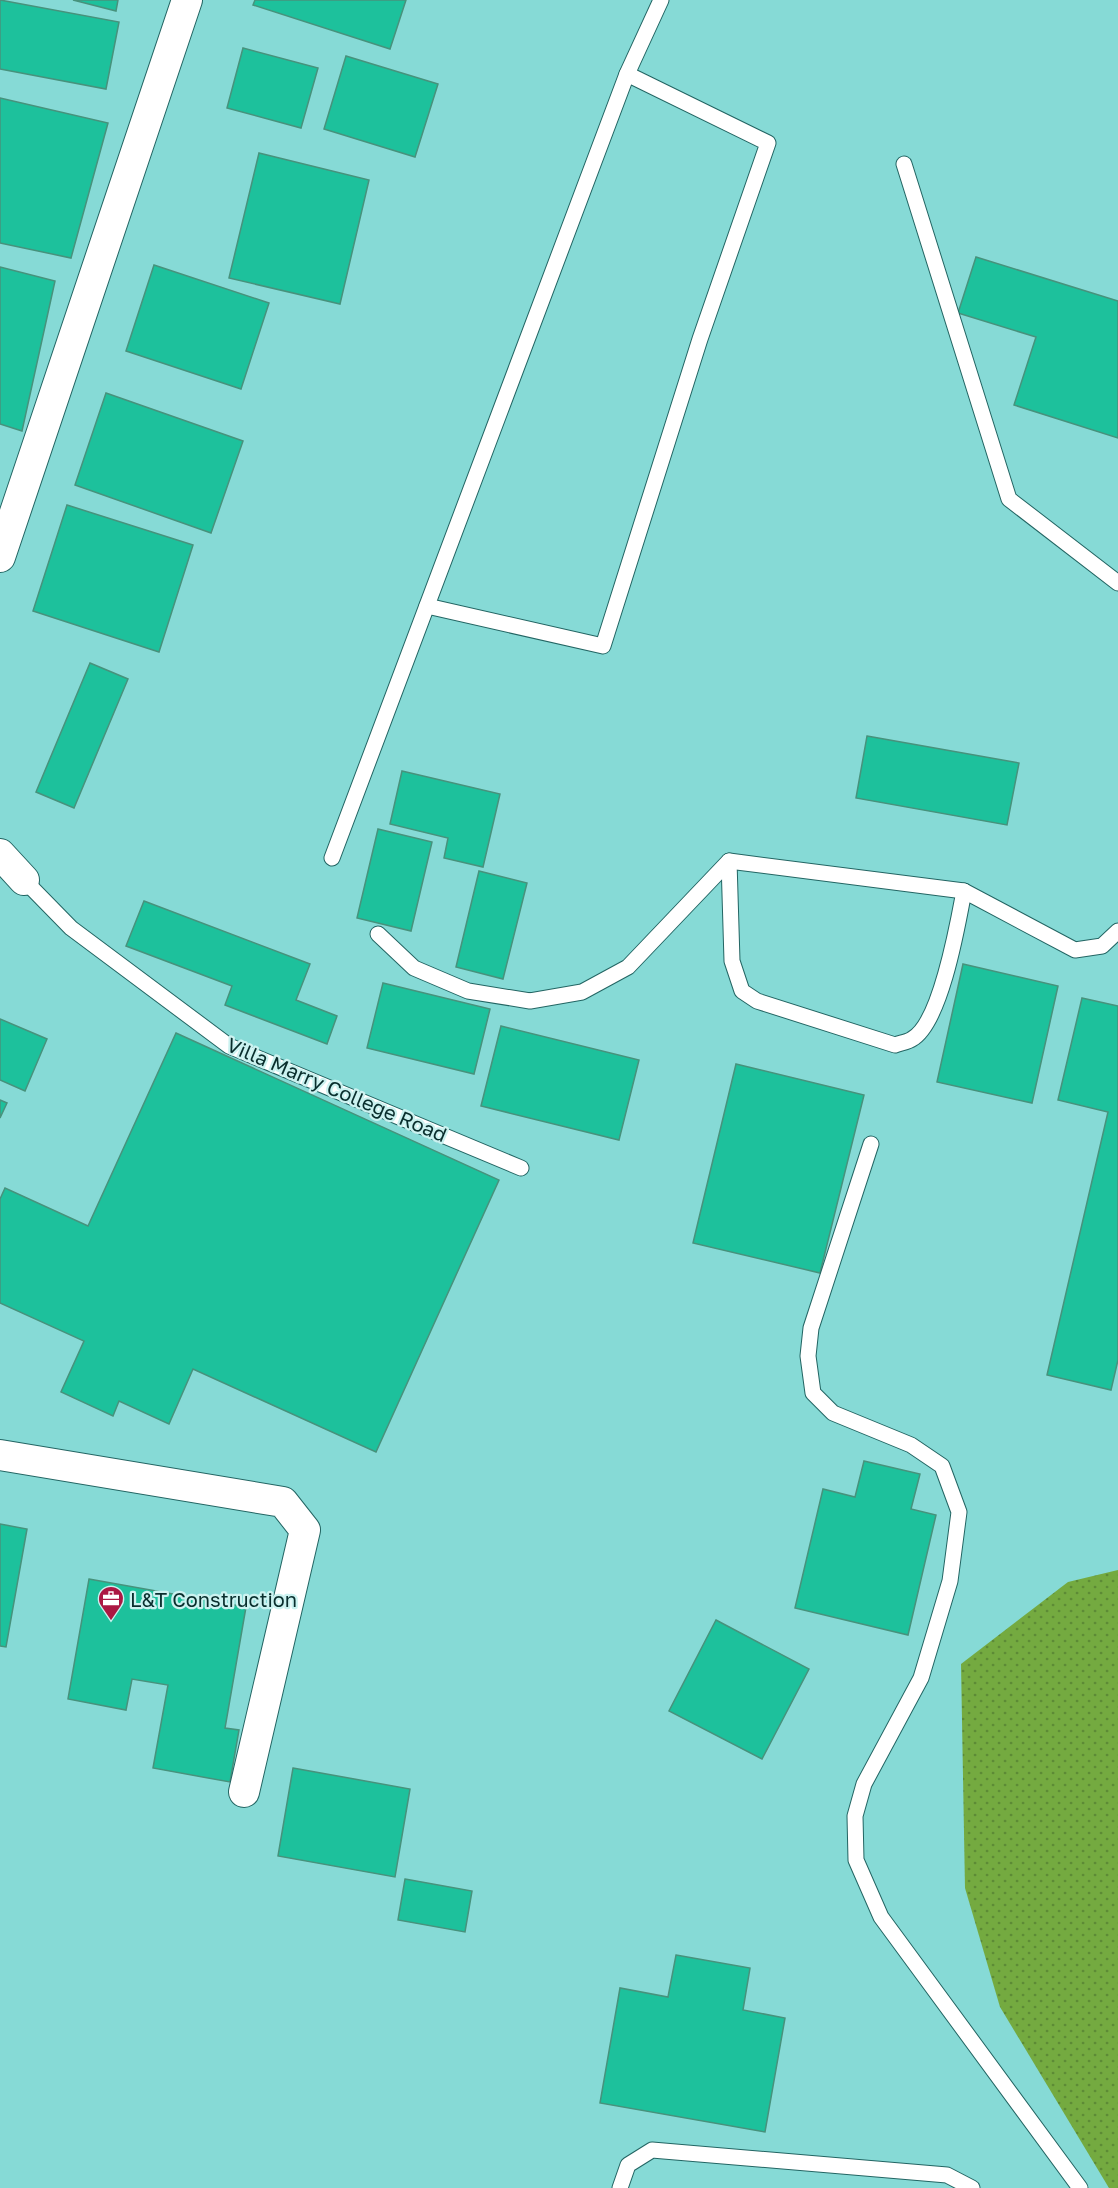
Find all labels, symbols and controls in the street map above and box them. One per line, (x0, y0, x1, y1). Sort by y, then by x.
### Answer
street label: Villa Marry College Road (223, 1032, 451, 1146)
office icon: L&T Construction (96, 1584, 126, 1622)
place label: L&T Construction (130, 1587, 297, 1611)

